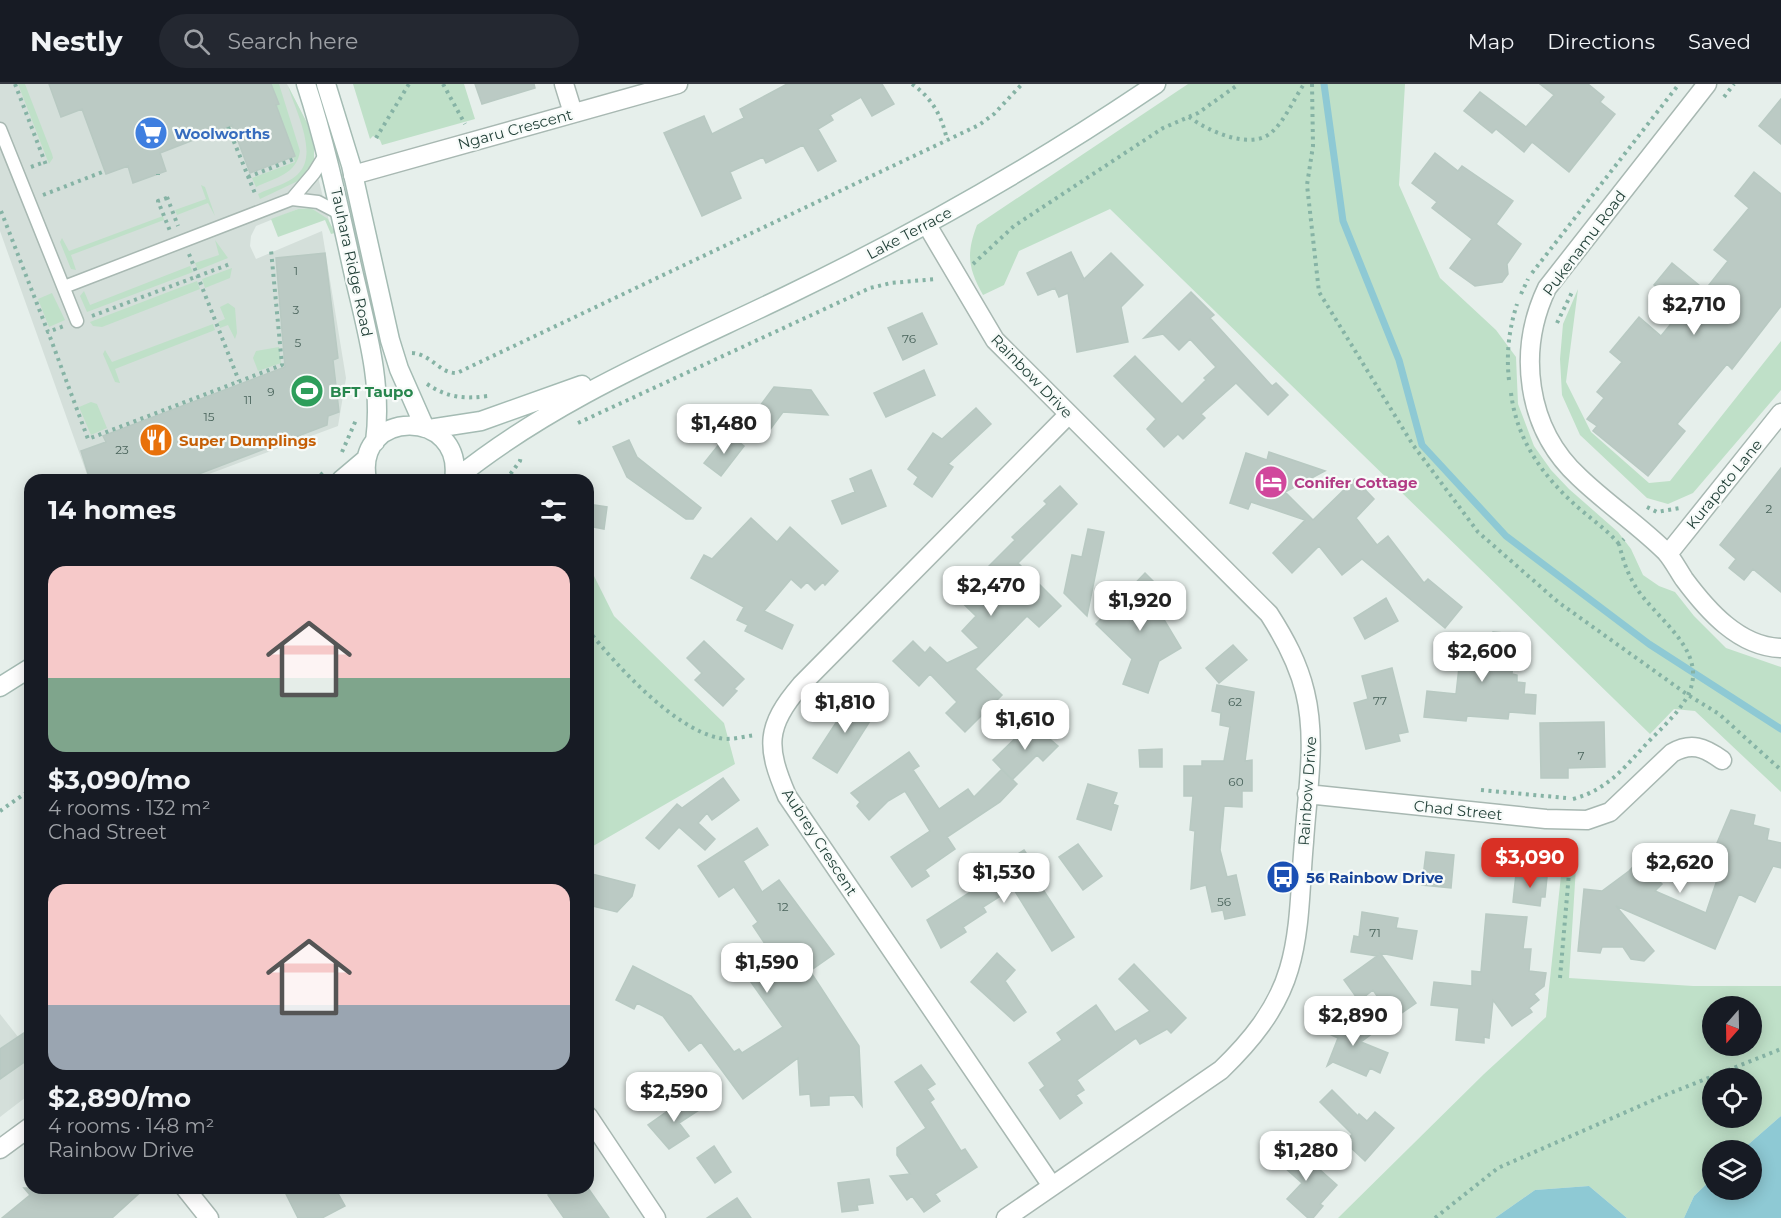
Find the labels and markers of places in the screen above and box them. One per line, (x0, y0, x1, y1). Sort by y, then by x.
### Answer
supermarket icon: Woolworths (133, 115, 169, 151)
place label: Woolworths (174, 124, 270, 143)
pin: $2,710 (1645, 285, 1743, 336)
sports icon: BFT Taupo (289, 373, 325, 409)
place label: BFT Taupo (330, 382, 413, 401)
pin: $1,480 (675, 404, 773, 455)
restaurant icon: Super Dumplings (138, 422, 174, 458)
place label: Super Dumplings (179, 431, 316, 450)
hotel icon: Conifer Cottage (1253, 464, 1289, 500)
place label: Conifer Cottage (1294, 473, 1417, 492)
pin: $2,470 (942, 566, 1040, 617)
pin: $1,920 (1091, 581, 1189, 632)
pin: $2,600 (1433, 632, 1531, 683)
pin: $1,810 (796, 683, 894, 734)
pin: $1,610 (976, 700, 1074, 751)
pin: $3,090 (1481, 838, 1579, 889)
pin: $2,620 (1631, 843, 1729, 894)
pin: $1,530 (955, 853, 1053, 904)
bus stop icon: 56 Rainbow Drive (1265, 859, 1301, 895)
place label: 56 Rainbow Drive (1306, 868, 1444, 887)
pin: $1,590 (718, 943, 816, 994)
pin: $2,890 (1304, 996, 1402, 1047)
pin: $2,590 (625, 1072, 723, 1123)
pin: $1,280 (1257, 1131, 1355, 1182)

